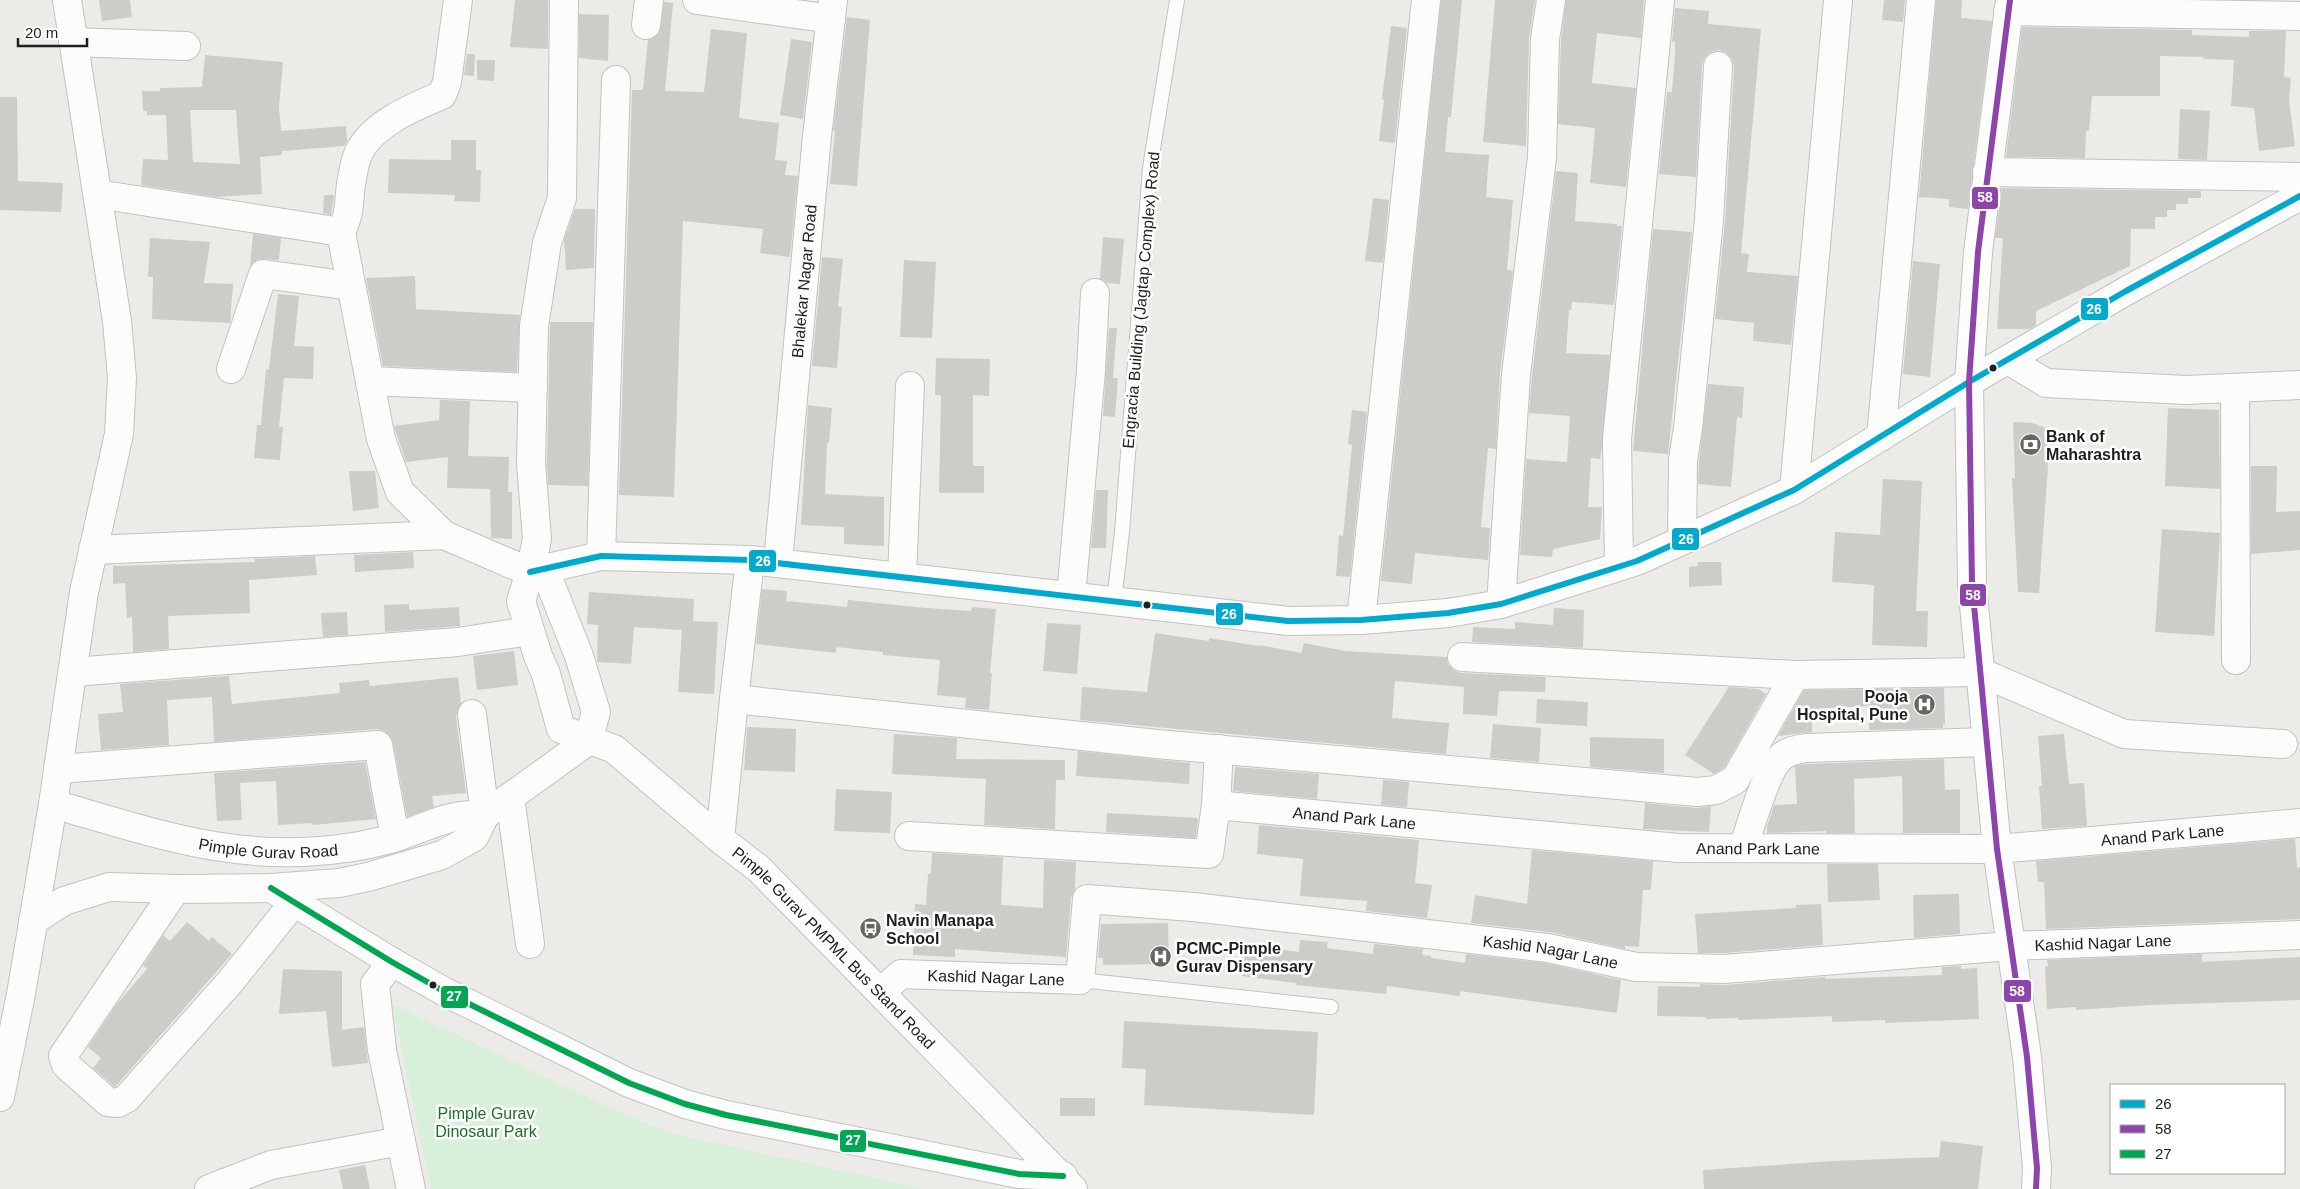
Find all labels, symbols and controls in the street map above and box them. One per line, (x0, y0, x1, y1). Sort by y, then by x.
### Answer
scale bar (18, 15, 86, 47)
text: 20 m (25, 24, 58, 41)
street label: Engracia Building (Jagtap Complex) Road (1120, 151, 1162, 449)
line badge: 58 (1971, 186, 1999, 210)
text: 58 (1977, 189, 1993, 205)
street label: Bhalekar Nagar Road (788, 204, 819, 359)
line badge: 26 (2080, 297, 2109, 321)
text: 26 (2086, 301, 2102, 317)
unlabelled marker (1988, 363, 1998, 373)
place label: Bank of Maharashtra (2046, 428, 2141, 463)
bank icon: Bank of Maharashtra (2018, 433, 2042, 457)
line badge: 26 (1671, 527, 1700, 551)
text: 26 (1678, 531, 1694, 547)
line badge: 26 (748, 549, 777, 573)
text: 26 (755, 553, 771, 569)
line badge: 58 (1959, 583, 1987, 607)
text: 58 (1965, 587, 1981, 603)
unlabelled marker (1142, 600, 1152, 610)
line badge: 26 (1215, 602, 1244, 626)
text: 26 (1221, 606, 1237, 622)
place label: Pooja Hospital, Pune (1797, 688, 1908, 723)
hospital icon: Pooja Hospital, Pune (1912, 693, 1936, 717)
street label: Anand Park Lane (1292, 804, 1417, 832)
street label: Anand Park Lane (2100, 821, 2225, 849)
street label: Pimple Gurav Road (197, 835, 339, 861)
street label: Anand Park Lane (1696, 840, 1820, 857)
street label: Pimple Gurav PMPML Bus Stand Road (729, 843, 939, 1052)
place label: Navin Manapa School (886, 912, 994, 947)
bus stop icon: Navin Manapa School (858, 917, 882, 941)
street label: Kashid Nagar Lane (2034, 931, 2172, 954)
street label: Kashid Nagar Lane (1482, 932, 1620, 971)
place label: PCMC-Pimple Gurav Dispensary (1176, 940, 1313, 975)
hospital icon: PCMC-Pimple Gurav Dispensary (1148, 945, 1172, 969)
street label: Kashid Nagar Lane (927, 966, 1065, 988)
line badge: 58 (2003, 979, 2032, 1003)
unlabelled marker (428, 980, 438, 990)
text: 58 (2009, 983, 2025, 999)
line badge: 27 (440, 985, 469, 1009)
text: 27 (446, 988, 462, 1004)
legend (2110, 1084, 2285, 1174)
text: 26 (2155, 1095, 2172, 1112)
park label: Pimple Gurav Dinosaur Park (435, 1105, 538, 1140)
text: 58 (2155, 1120, 2172, 1137)
line badge: 27 (839, 1129, 867, 1153)
text: 27 (845, 1132, 861, 1148)
text: 27 (2155, 1145, 2172, 1162)

